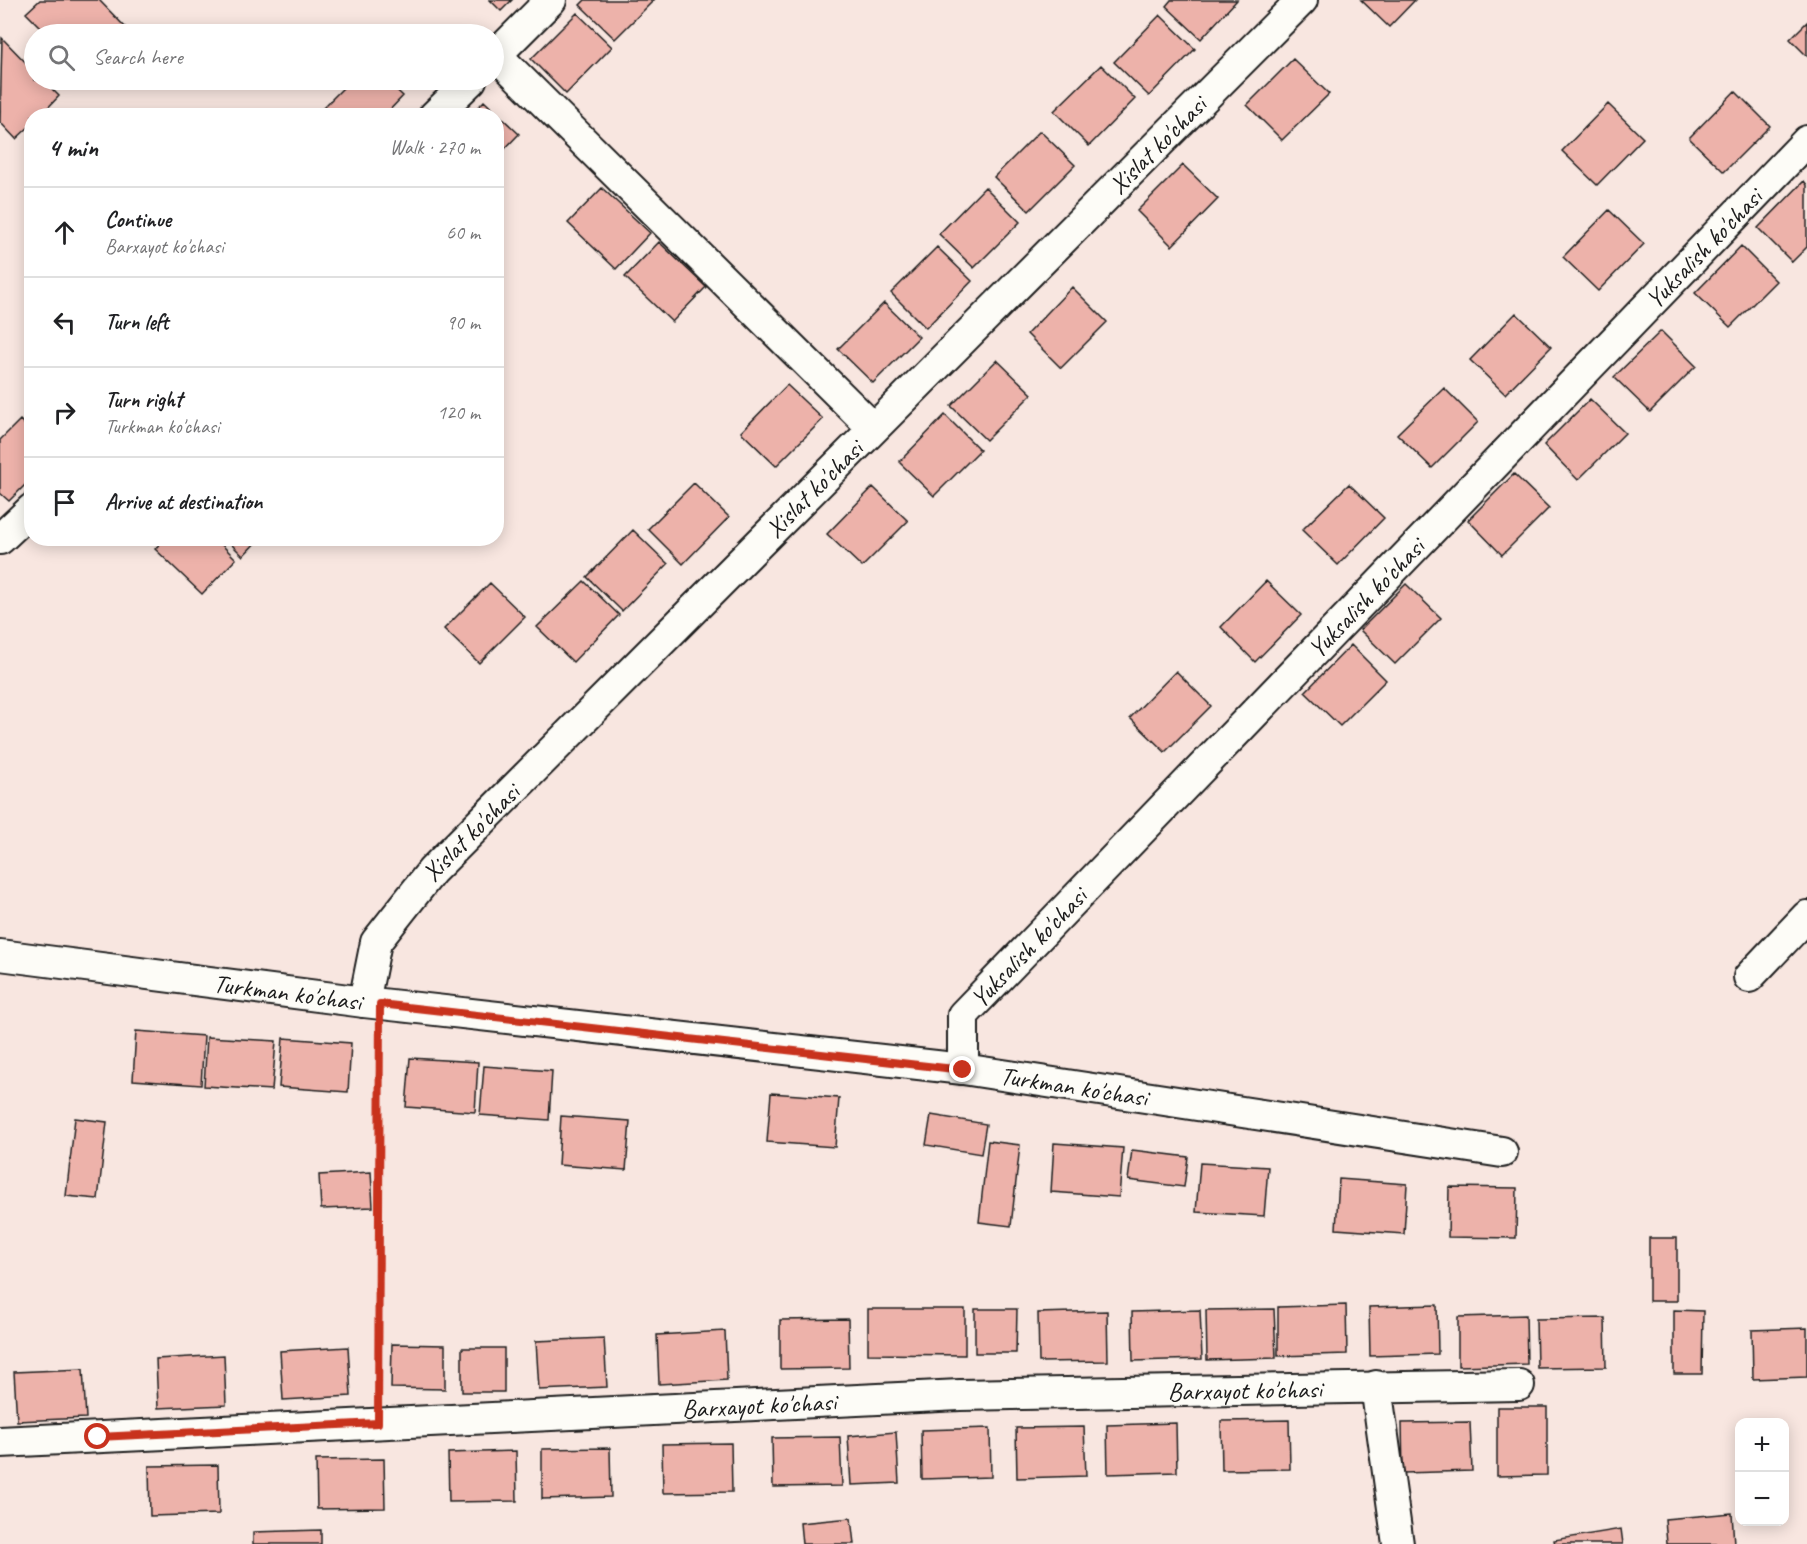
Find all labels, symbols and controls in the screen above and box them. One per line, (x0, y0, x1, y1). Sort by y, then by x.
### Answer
search box (24, 24, 504, 90)
icon: search (45, 41, 78, 74)
text: Search here (93, 43, 183, 71)
street label: Xislat ko'chasi (1102, 87, 1216, 201)
text: 4 min (48, 131, 98, 164)
text: Walk · 270 m (390, 135, 480, 160)
street label: Yuksalish ko'chasi (1638, 179, 1772, 316)
text: Continue (105, 206, 171, 234)
icon: ahead (48, 216, 81, 249)
text: 60 m (446, 220, 480, 245)
text: Barxayot ko'chasi (105, 234, 224, 259)
icon: left (48, 306, 81, 339)
text: Turn left (105, 308, 169, 336)
text: 90 m (446, 310, 480, 335)
text: Turn right (105, 386, 182, 414)
icon: right (48, 396, 81, 429)
text: 120 m (437, 400, 480, 425)
text: Turkman ko'chasi (105, 414, 220, 439)
street label: Xislat ko'chasi (758, 431, 872, 545)
icon: arrive (48, 486, 81, 519)
text: Arrive at destination (105, 488, 262, 516)
street label: Yuksalish ko'chasi (1301, 529, 1434, 665)
street label: Xislat ko'chasi (414, 775, 529, 888)
street label: Yuksalish ko'chasi (963, 878, 1096, 1015)
street label: Turkman ko'chasi (212, 967, 367, 1019)
route end (949, 1056, 975, 1082)
street label: Turkman ko'chasi (998, 1059, 1153, 1115)
street label: Barxayot ko'chasi (1167, 1372, 1325, 1408)
street label: Barxayot ko'chasi (681, 1385, 840, 1426)
map controls (1735, 1418, 1789, 1526)
button: + (1735, 1418, 1789, 1472)
route start (84, 1423, 110, 1449)
button: − (1735, 1472, 1789, 1526)

